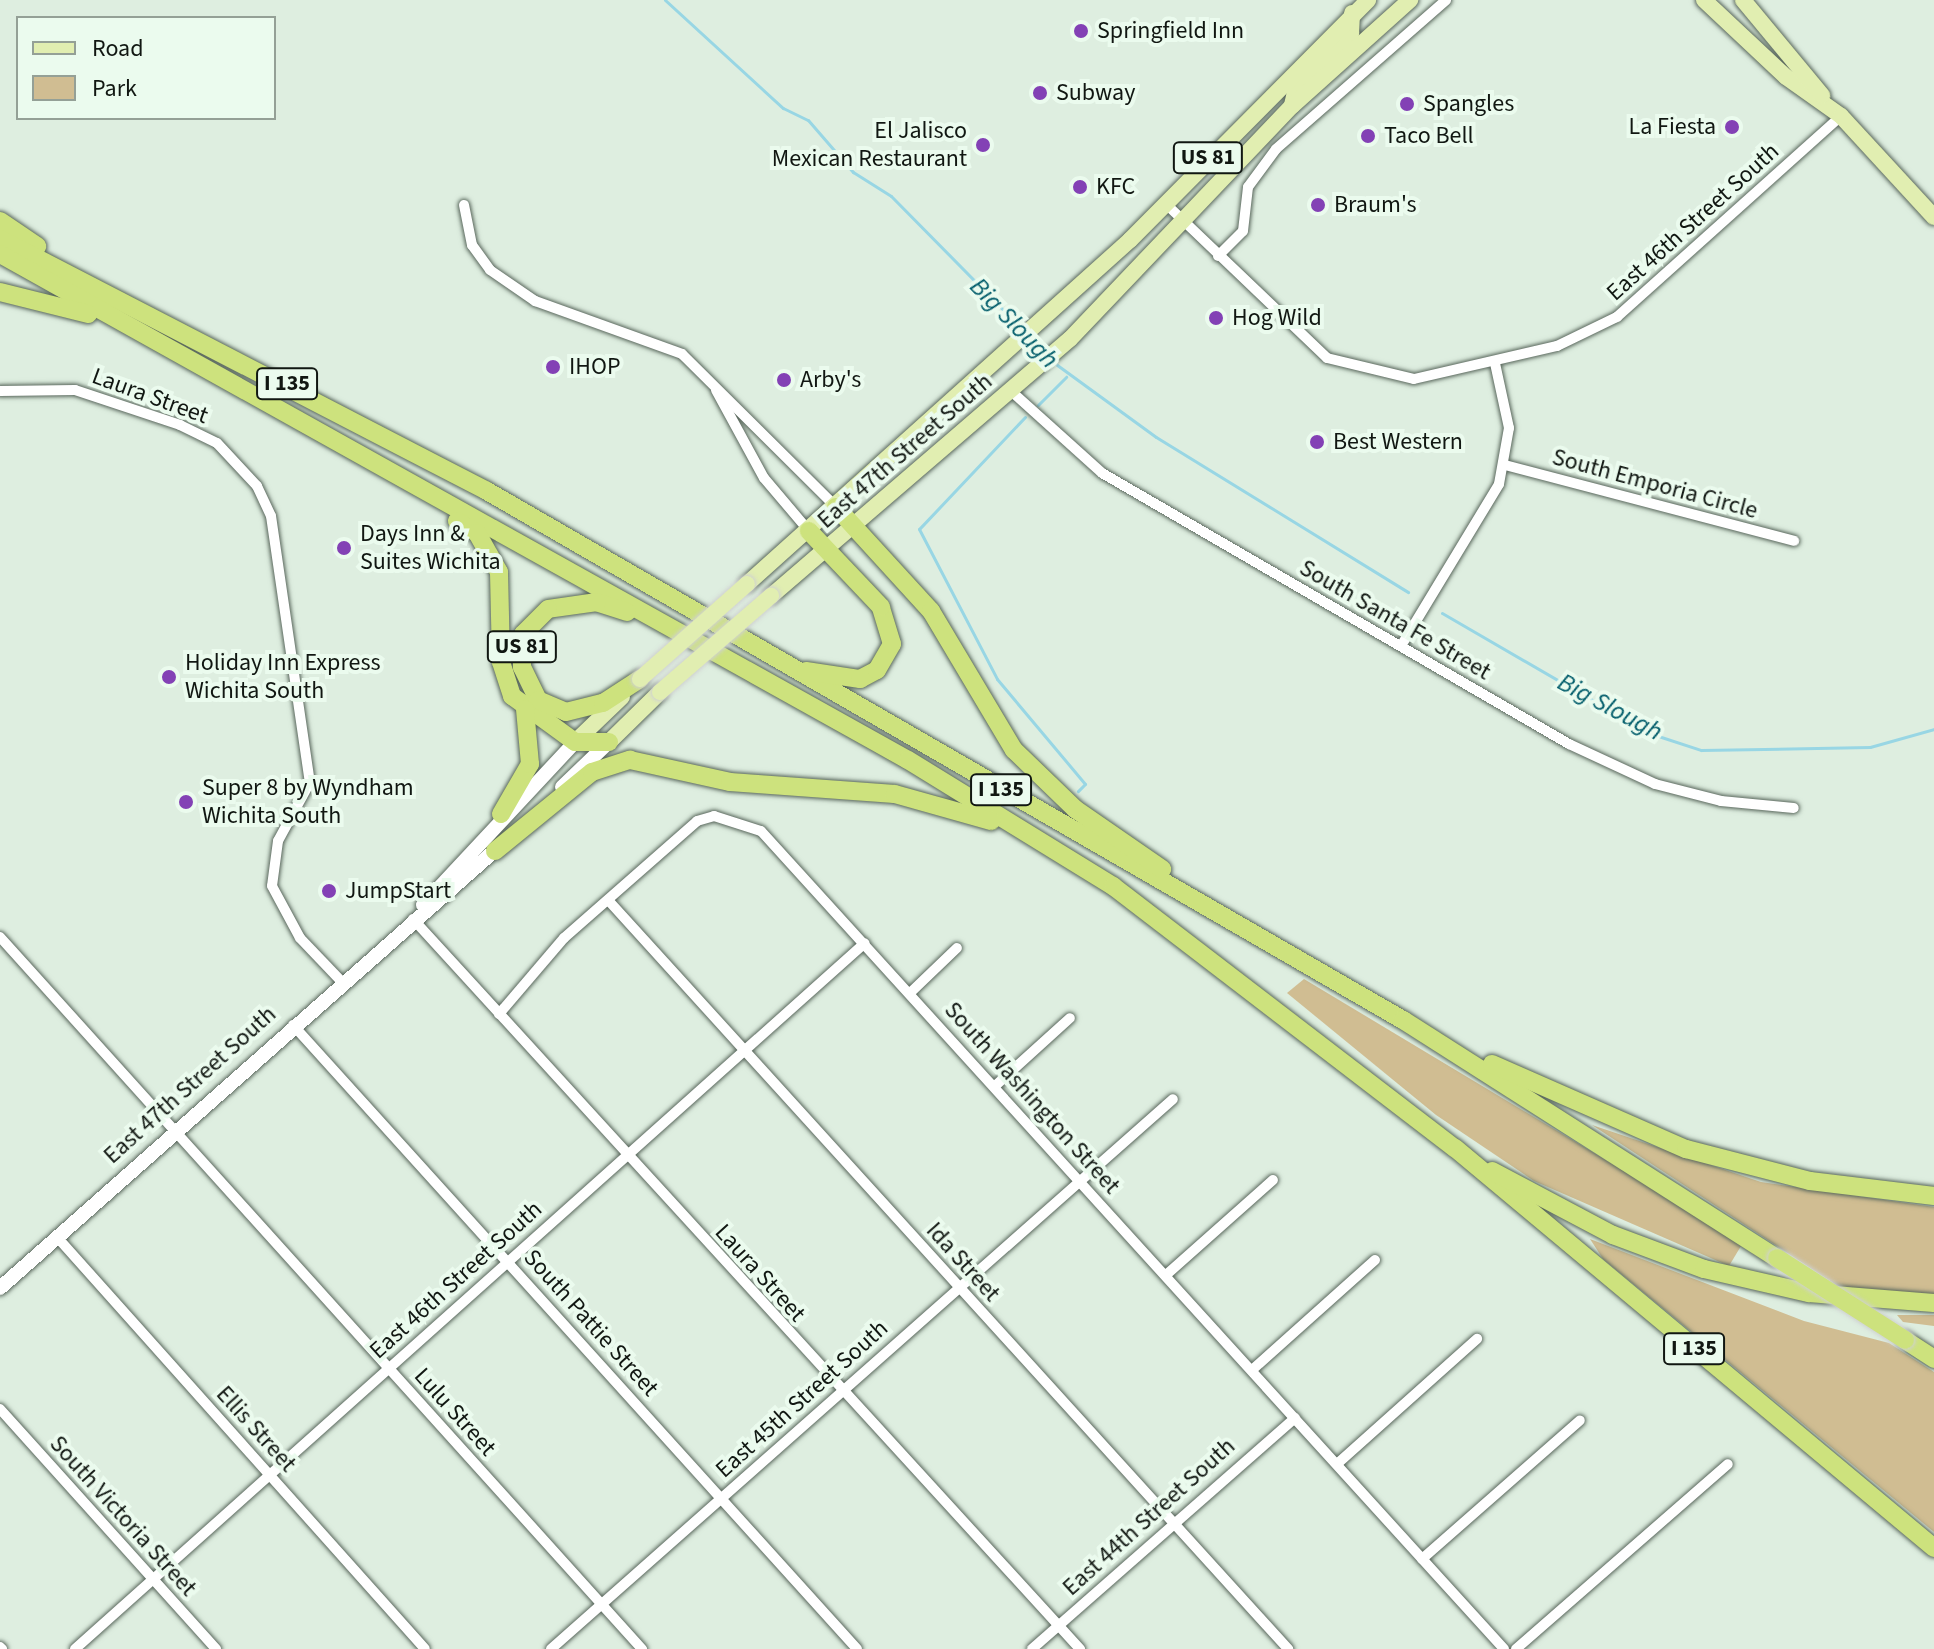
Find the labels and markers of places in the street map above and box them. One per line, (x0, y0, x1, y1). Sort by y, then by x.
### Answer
place label: Springfield Inn (1097, 17, 1244, 45)
marker: Springfield Inn (1072, 22, 1090, 40)
place label: Subway (1056, 79, 1135, 107)
marker: Subway (1031, 84, 1049, 102)
place label: Spangles (1423, 90, 1514, 118)
marker: Spangles (1398, 95, 1416, 113)
place label: La Fiesta (1629, 113, 1716, 141)
place label: El Jalisco Mexican Restaurant (772, 117, 967, 173)
marker: La Fiesta (1723, 118, 1741, 136)
place label: Taco Bell (1384, 122, 1474, 150)
marker: Taco Bell (1359, 127, 1377, 145)
marker: El Jalisco Mexican Restaurant (974, 136, 992, 154)
place label: KFC (1096, 173, 1135, 201)
marker: KFC (1071, 178, 1089, 196)
place label: Braum's (1334, 191, 1416, 219)
marker: Braum's (1309, 196, 1327, 214)
place label: Hog Wild (1232, 304, 1322, 332)
marker: Hog Wild (1207, 309, 1225, 327)
place label: IHOP (569, 353, 620, 381)
marker: IHOP (544, 358, 562, 376)
place label: Arby's (800, 366, 861, 394)
marker: Arby's (775, 371, 793, 389)
place label: Best Western (1333, 428, 1463, 456)
marker: Best Western (1308, 433, 1326, 451)
place label: Days Inn & Suites Wichita (360, 520, 501, 576)
marker: Days Inn & Suites Wichita (335, 539, 353, 557)
place label: Holiday Inn Express Wichita South (185, 649, 381, 705)
marker: Holiday Inn Express Wichita South (160, 668, 178, 686)
place label: Super 8 by Wyndham Wichita South (202, 774, 414, 830)
marker: Super 8 by Wyndham Wichita South (177, 793, 195, 811)
place label: JumpStart (345, 877, 451, 905)
marker: JumpStart (320, 882, 338, 900)

